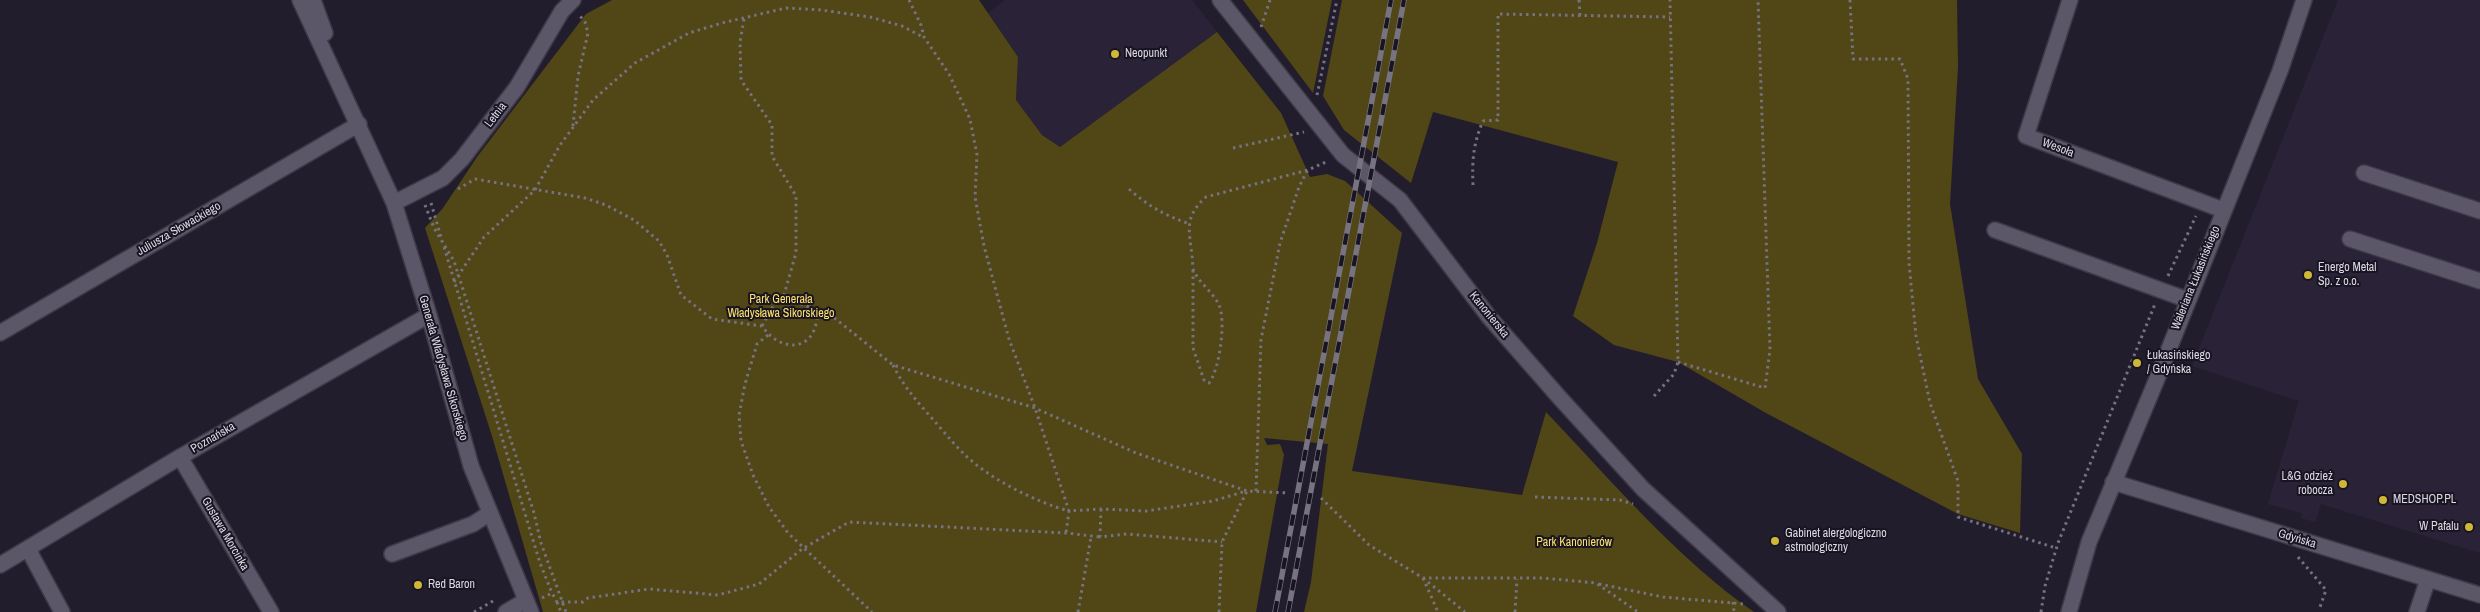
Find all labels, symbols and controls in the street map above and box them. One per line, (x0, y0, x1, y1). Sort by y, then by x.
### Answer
place label: Neopunkt (1125, 47, 1167, 61)
marker: Neopunkt (1109, 48, 1121, 60)
street label: Letnia (482, 100, 510, 130)
street label: Wesoła (2040, 135, 2076, 161)
street label: Juliusza Słowackiego (134, 199, 224, 259)
street label: Waleriana Łukasińskiego (2169, 224, 2223, 332)
place label: Energo Metal Sp. z o.o. (2318, 261, 2377, 289)
marker: Energo Metal Sp. z o.o. (2302, 269, 2314, 281)
street label: Kanonierska (1466, 289, 1512, 341)
park label: Park Generała Władysława Sikorskiego (727, 293, 835, 321)
street label: Generała Władysława Sikorskiego (415, 294, 471, 442)
place label: Łukasińskiego / Gdyńska (2147, 349, 2210, 377)
marker: Łukasińskiego / Gdyńska (2131, 357, 2143, 369)
street label: Poznańska (188, 420, 238, 456)
place label: L&G odzież robocza (2282, 470, 2333, 498)
marker: L&G odzież robocza (2337, 478, 2349, 490)
place label: MEDSHOP.PL (2393, 493, 2456, 507)
marker: MEDSHOP.PL (2377, 494, 2389, 506)
street label: Gustawa Morcinka (198, 495, 252, 573)
place label: W Pafalu (2419, 520, 2459, 534)
marker: W Pafalu (2463, 521, 2475, 533)
street label: Gdyńska (2276, 526, 2318, 552)
place label: Gabinet alergologiczno astmologiczny (1785, 527, 1887, 555)
marker: Gabinet alergologiczno astmologiczny (1769, 535, 1781, 547)
park label: Park Kanonierów (1536, 536, 1612, 550)
place label: Red Baron (428, 578, 475, 592)
marker: Red Baron (412, 579, 424, 591)

